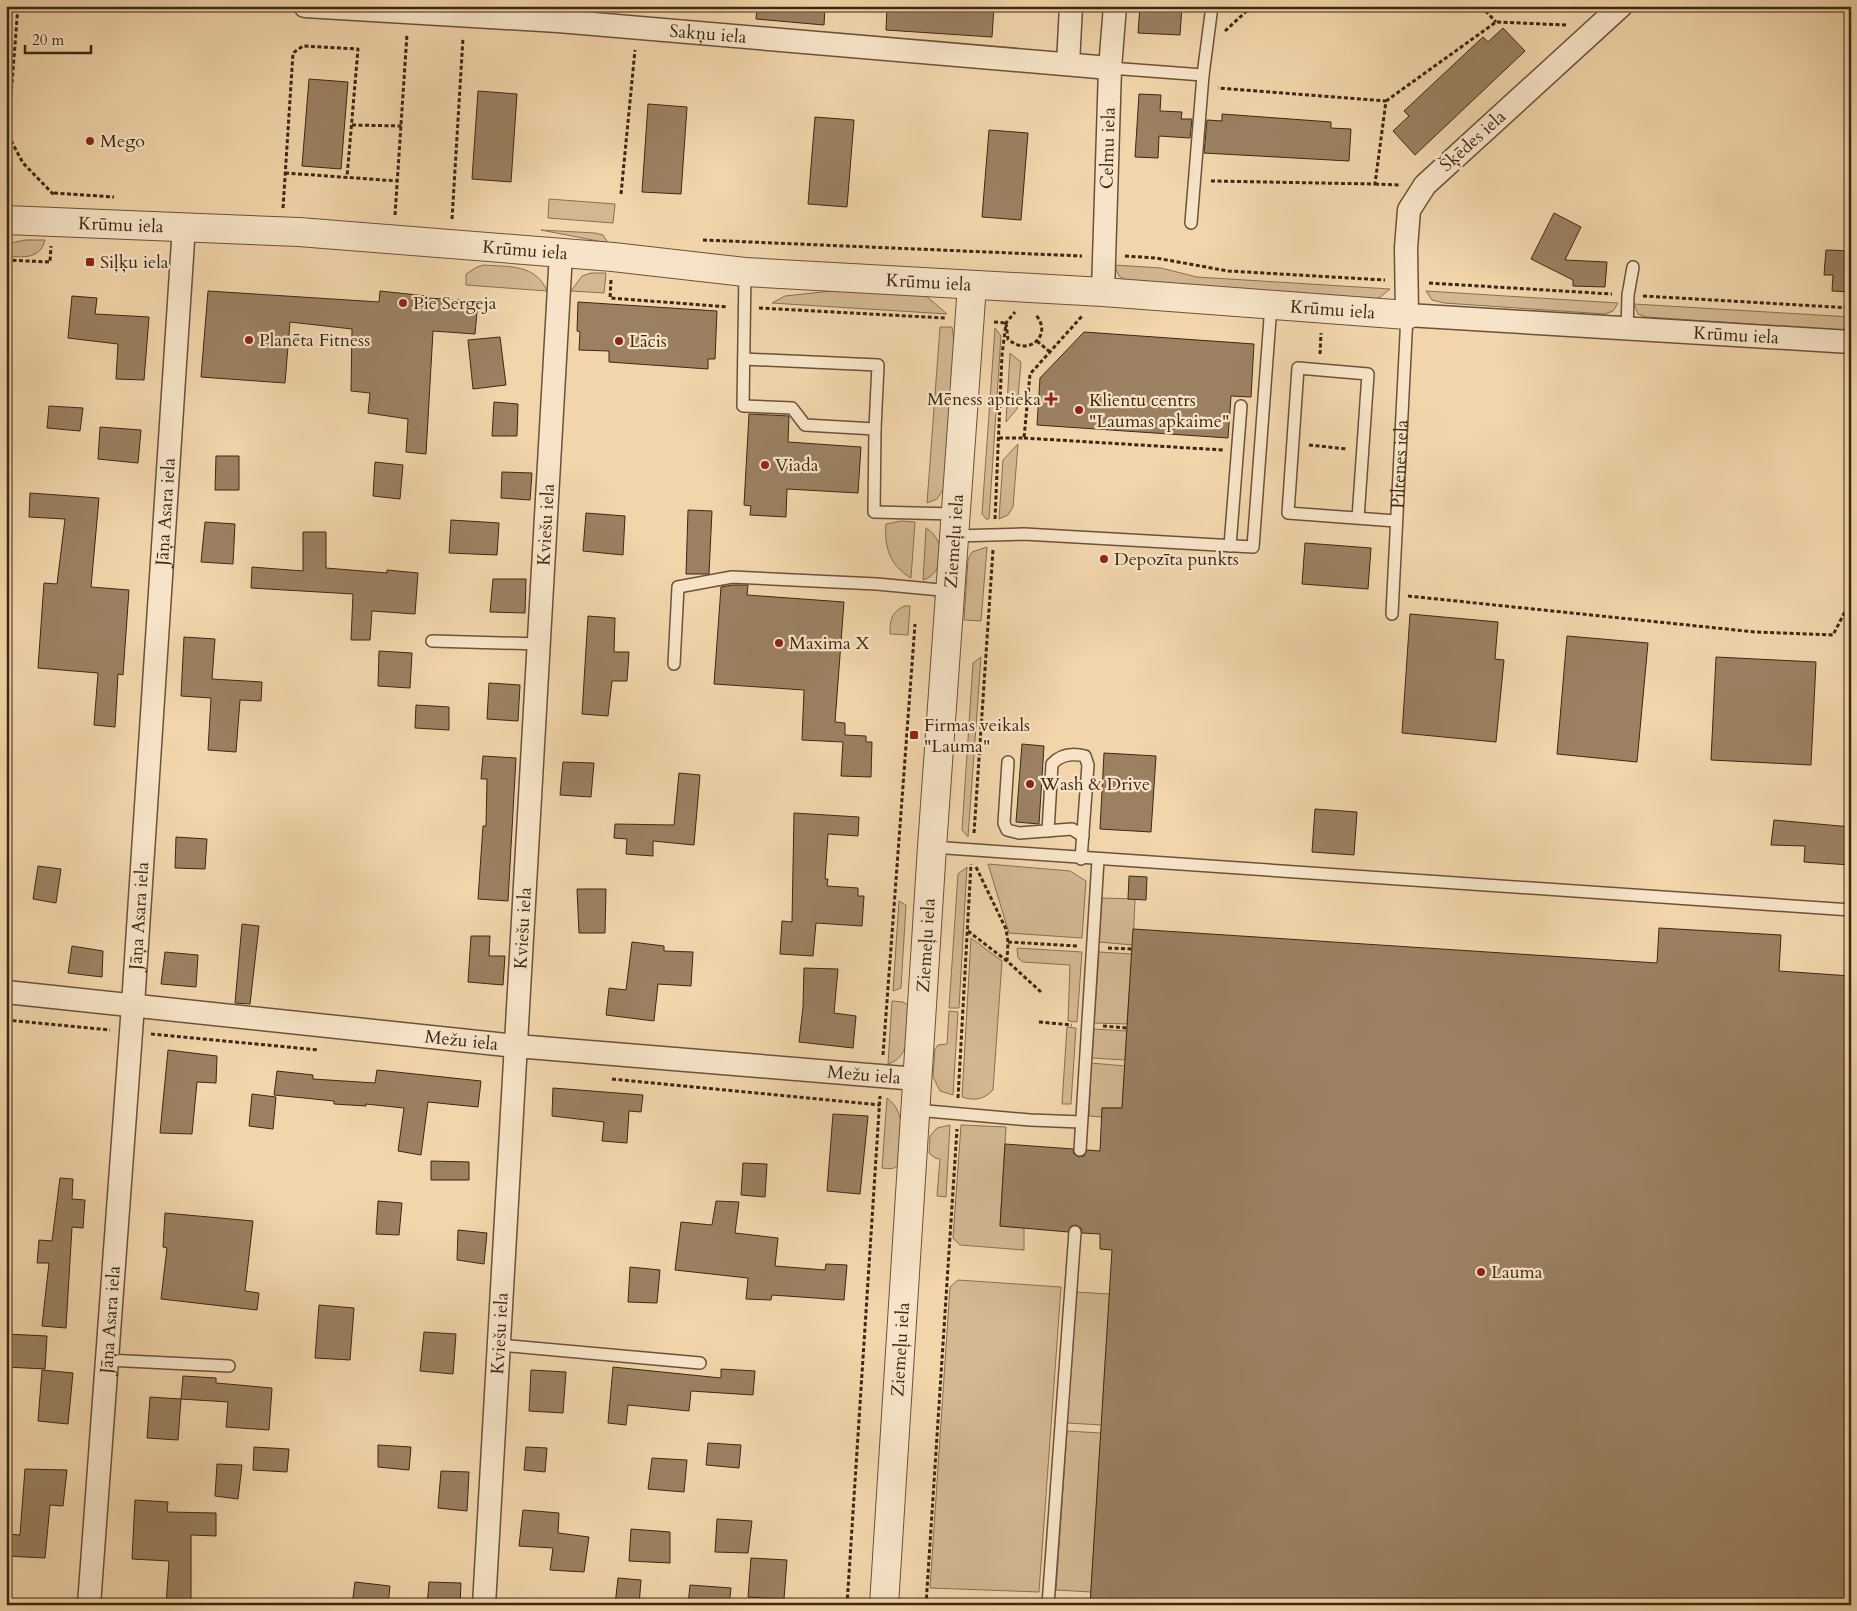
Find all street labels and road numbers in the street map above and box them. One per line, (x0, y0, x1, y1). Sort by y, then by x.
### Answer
street label: Sakņu iela (669, 18, 748, 50)
street label: Šķēdes iela (1435, 104, 1512, 177)
street label: Celmu iela (1094, 106, 1121, 190)
street label: Krūmu iela (78, 210, 164, 239)
street label: Krūmu iela (481, 234, 569, 266)
street label: Krūmu iela (885, 267, 972, 297)
street label: Krūmu iela (1289, 294, 1376, 325)
street label: Krūmu iela (1693, 320, 1780, 350)
street label: Piltenes iela (1385, 419, 1414, 509)
street label: Jāņa Asara iela (149, 457, 181, 569)
street label: Kviešu iela (531, 483, 560, 566)
street label: Ziemeļu iela (938, 493, 970, 589)
street label: Jāņa Asara iela (123, 861, 155, 974)
street label: Kviešu iela (508, 886, 537, 970)
street label: Ziemeļu iela (910, 897, 941, 993)
street label: Mežu iela (424, 1024, 500, 1057)
street label: Mežu iela (826, 1059, 902, 1090)
street label: Jāņa Asara iela (93, 1265, 126, 1378)
street label: Kviešu iela (485, 1291, 514, 1375)
street label: Ziemeļu iela (885, 1301, 916, 1397)

